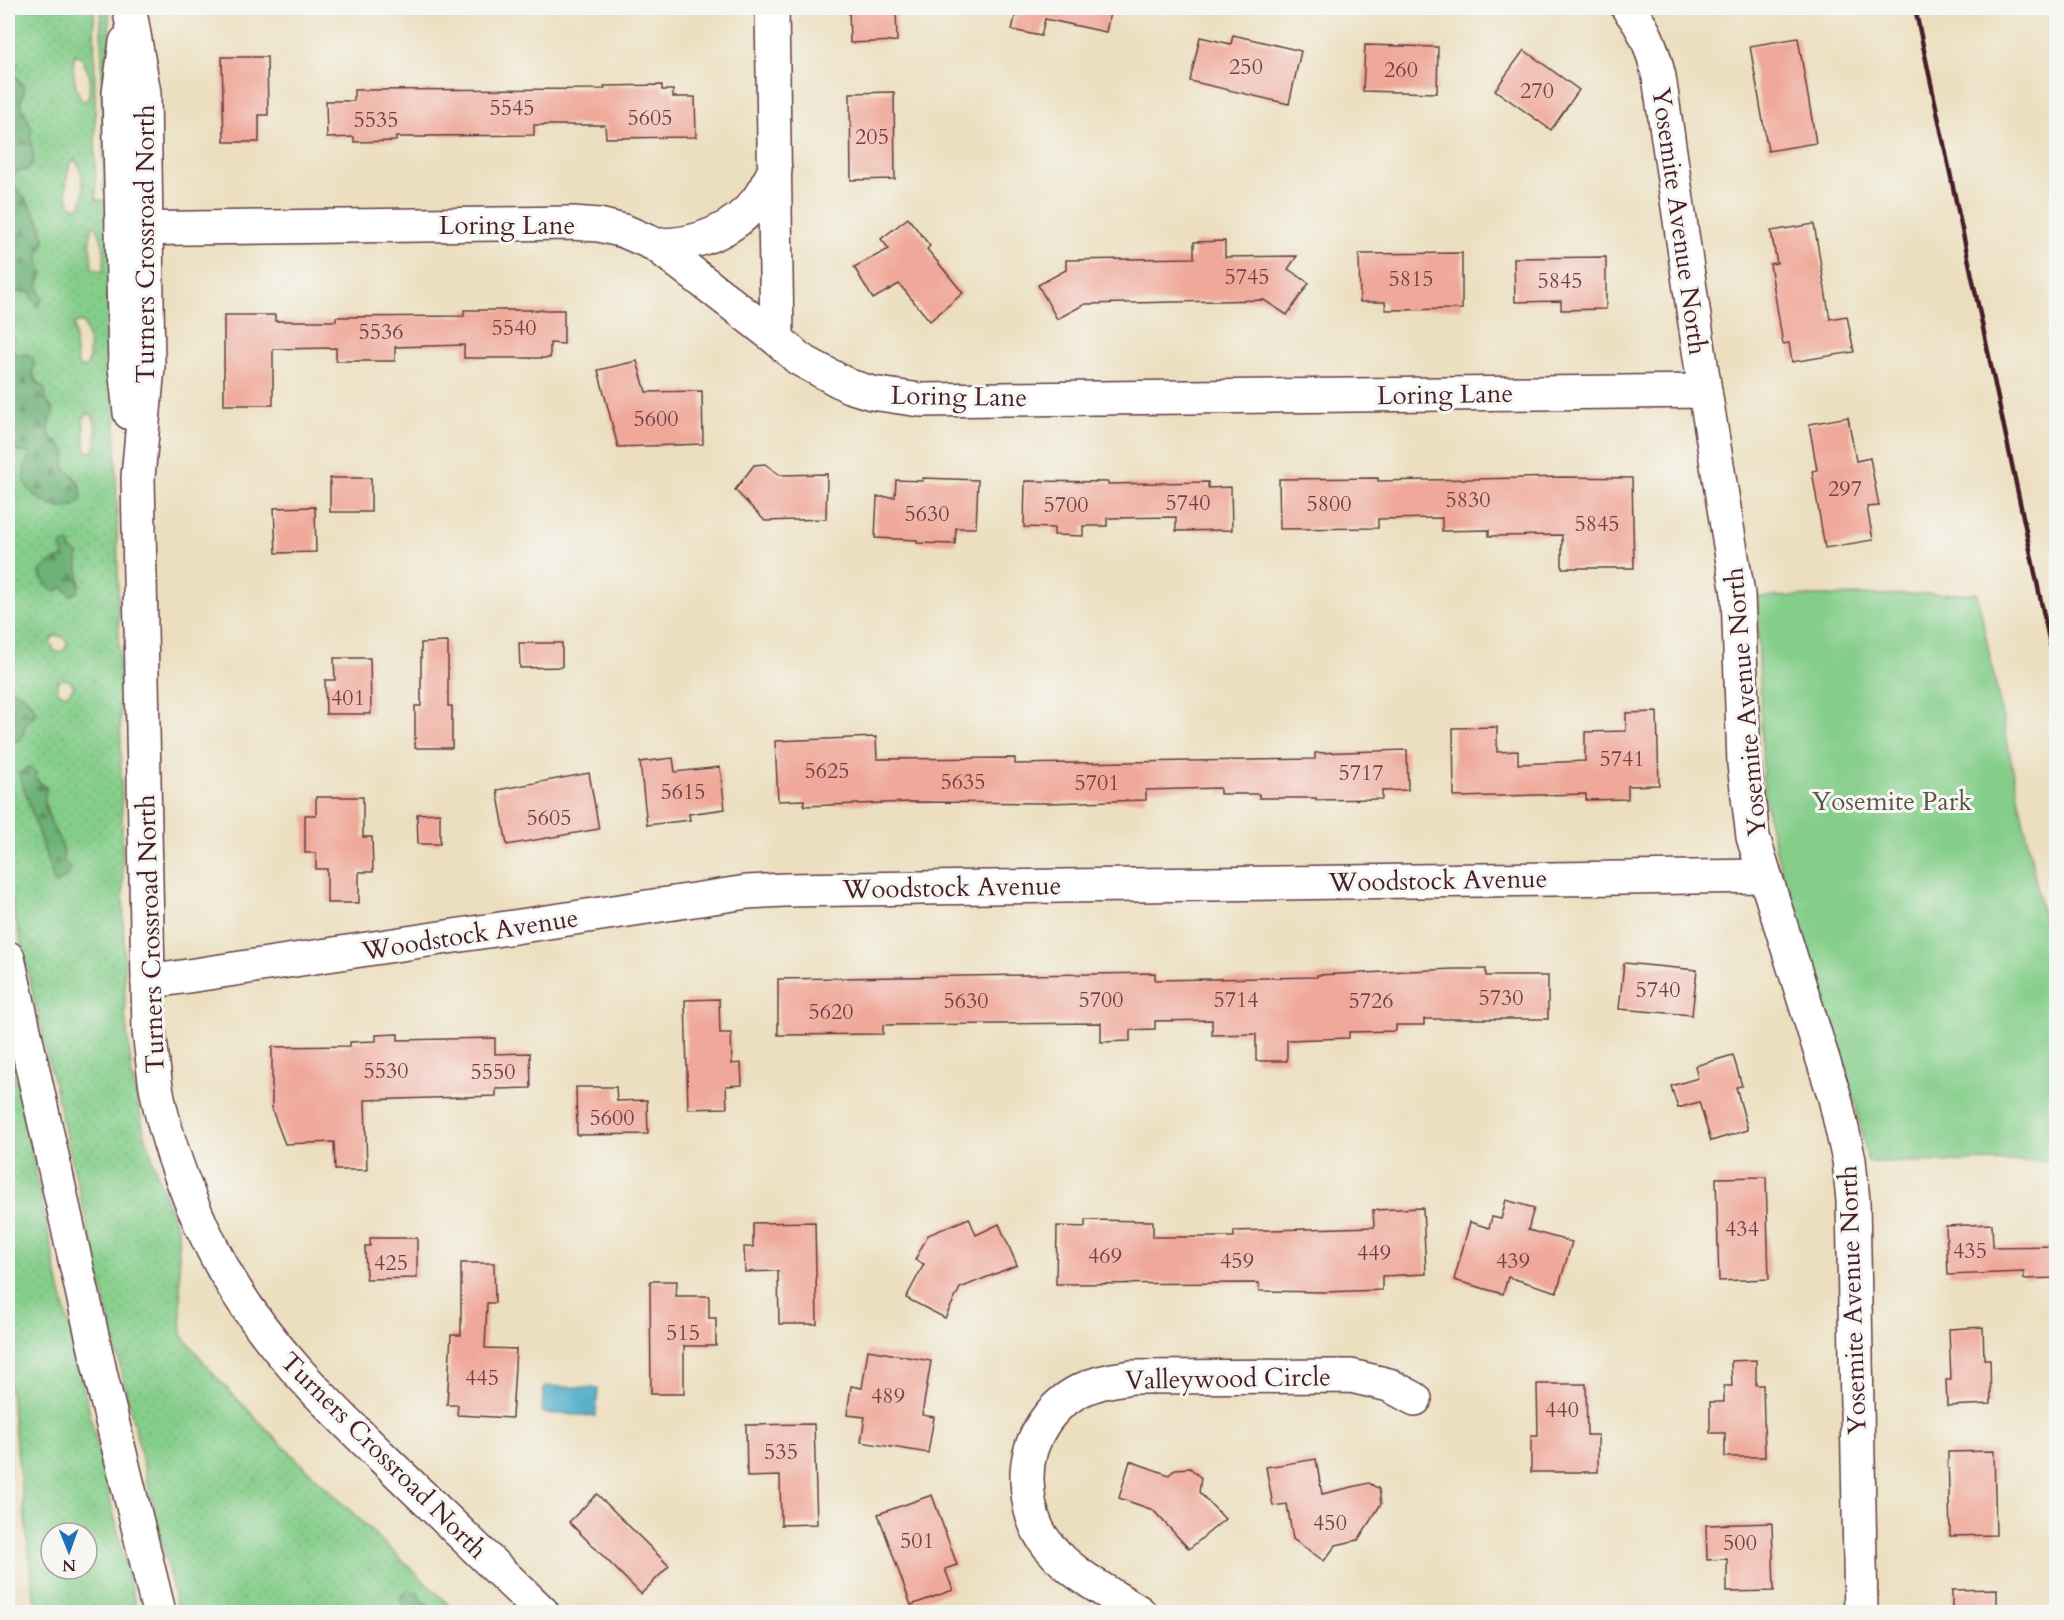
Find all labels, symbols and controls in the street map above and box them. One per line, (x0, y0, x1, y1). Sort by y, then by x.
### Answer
house number: 250 (1229, 52, 1263, 82)
house number: 260 (1384, 55, 1418, 85)
house number: 270 (1520, 76, 1554, 106)
street label: Yosemite Avenue North (1643, 85, 1716, 357)
house number: 5545 (489, 93, 535, 123)
house number: 5605 (627, 103, 673, 133)
street label: Turners Crossroad North (128, 104, 163, 384)
house number: 5535 (353, 105, 399, 135)
house number: 205 (855, 122, 889, 152)
street label: Loring Lane (439, 208, 575, 243)
house number: 5745 (1224, 262, 1270, 292)
house number: 5815 (1388, 264, 1434, 294)
house number: 5845 (1537, 266, 1583, 296)
house number: 5540 (491, 313, 537, 343)
house number: 5536 (358, 317, 404, 347)
street label: Loring Lane (1376, 376, 1514, 413)
street label: Loring Lane (890, 378, 1028, 415)
house number: 5600 (633, 404, 679, 434)
house number: 297 (1828, 474, 1862, 504)
house number: 5830 (1445, 485, 1491, 515)
house number: 5740 (1165, 488, 1211, 518)
house number: 5800 (1306, 489, 1352, 519)
house number: 5700 (1043, 490, 1089, 520)
house number: 5630 (904, 499, 950, 529)
house number: 5845 (1574, 509, 1620, 539)
street label: Yosemite Avenue North (1716, 566, 1775, 838)
house number: 401 (331, 683, 365, 713)
house number: 5741 (1599, 744, 1645, 774)
house number: 5625 (804, 756, 850, 786)
house number: 5717 (1338, 758, 1384, 788)
house number: 5635 (940, 767, 986, 797)
house number: 5701 (1074, 768, 1120, 798)
house number: 5615 (660, 777, 706, 807)
park label: Yosemite Park (1812, 784, 1972, 819)
street label: Turners Crossroad North (128, 794, 173, 1074)
house number: 5605 (526, 803, 572, 833)
street label: Woodstock Avenue (1327, 861, 1548, 900)
street label: Woodstock Avenue (841, 868, 1062, 907)
street label: Woodstock Avenue (358, 900, 581, 969)
house number: 5740 (1635, 975, 1681, 1005)
house number: 5730 (1478, 983, 1524, 1013)
house number: 5700 (1078, 985, 1124, 1015)
house number: 5714 (1213, 985, 1259, 1015)
house number: 5630 (943, 986, 989, 1016)
house number: 5726 (1348, 986, 1394, 1016)
house number: 5620 (808, 997, 854, 1027)
house number: 5530 (363, 1056, 409, 1086)
house number: 5550 (470, 1057, 516, 1087)
house number: 5600 (589, 1103, 635, 1133)
street label: Yosemite Avenue North (1830, 1165, 1875, 1435)
house number: 434 (1725, 1214, 1759, 1244)
house number: 435 (1953, 1236, 1987, 1266)
house number: 449 (1357, 1238, 1391, 1268)
house number: 469 (1088, 1241, 1122, 1271)
house number: 459 (1220, 1246, 1254, 1276)
house number: 439 (1496, 1246, 1530, 1276)
house number: 425 (374, 1248, 408, 1278)
house number: 515 (666, 1318, 700, 1348)
street label: Turners Crossroad North (273, 1344, 495, 1566)
street label: Valleywood Circle (1125, 1359, 1331, 1398)
house number: 445 (465, 1363, 499, 1393)
house number: 489 (871, 1381, 905, 1411)
house number: 440 (1545, 1395, 1579, 1425)
house number: 535 (764, 1437, 798, 1467)
house number: 450 (1313, 1508, 1347, 1538)
north arrow (39, 1521, 99, 1581)
house number: 501 (900, 1526, 934, 1556)
house number: 500 (1723, 1528, 1757, 1558)
text: N (62, 1554, 76, 1576)

